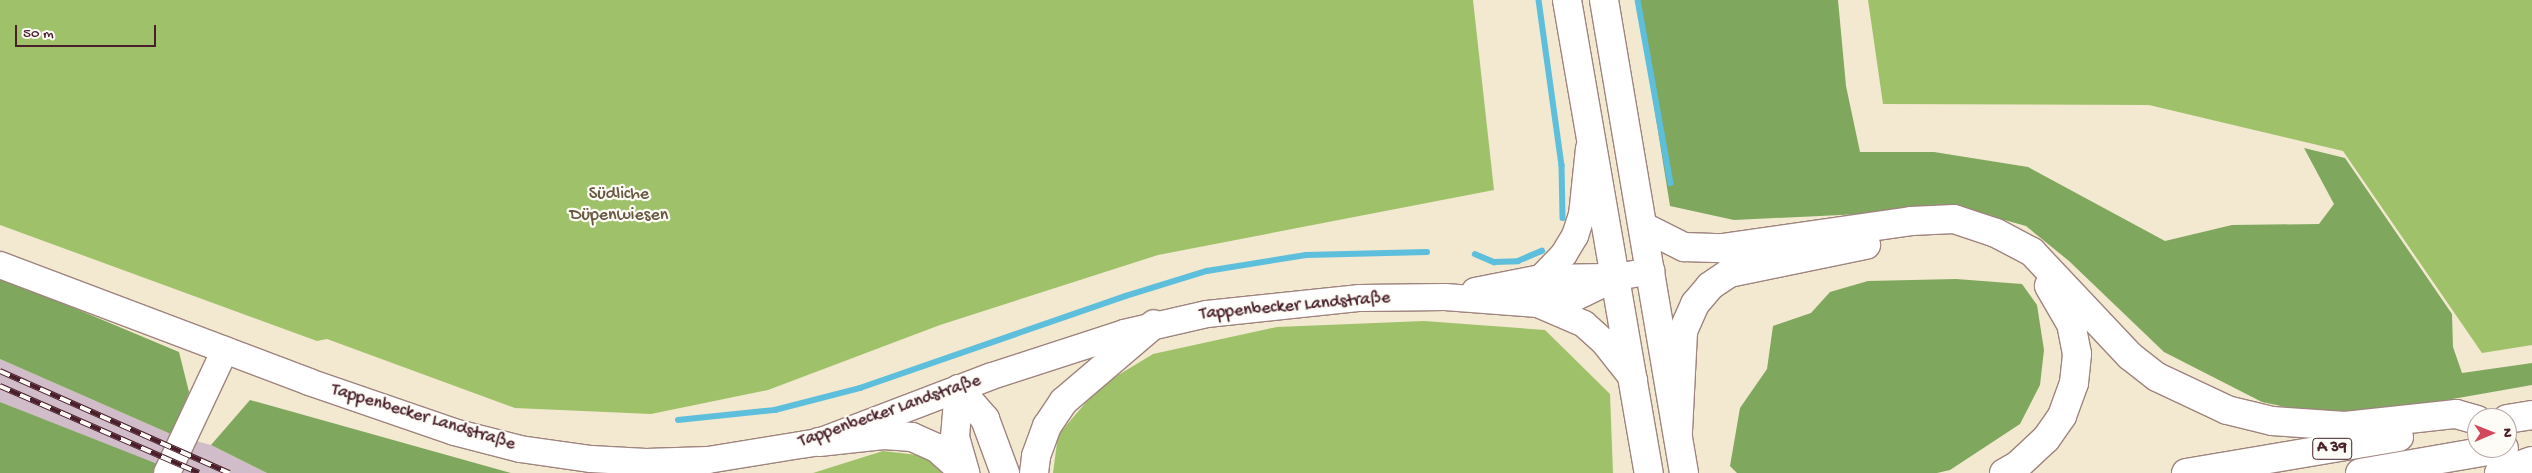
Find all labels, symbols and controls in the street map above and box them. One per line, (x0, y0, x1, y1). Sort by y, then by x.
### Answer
scale bar (18, 15, 159, 47)
text: 50 m (23, 25, 54, 43)
park label: Südliche Düpenwiesen (570, 185, 668, 228)
street label: Tappenbecker Landstraße (1199, 288, 1391, 326)
street label: Tappenbecker Landstraße (796, 371, 984, 453)
street label: Tappenbecker Landstraße (328, 380, 518, 456)
north arrow (2467, 408, 2517, 458)
text: N (2498, 428, 2515, 437)
road number: A 39 (2312, 436, 2352, 462)

